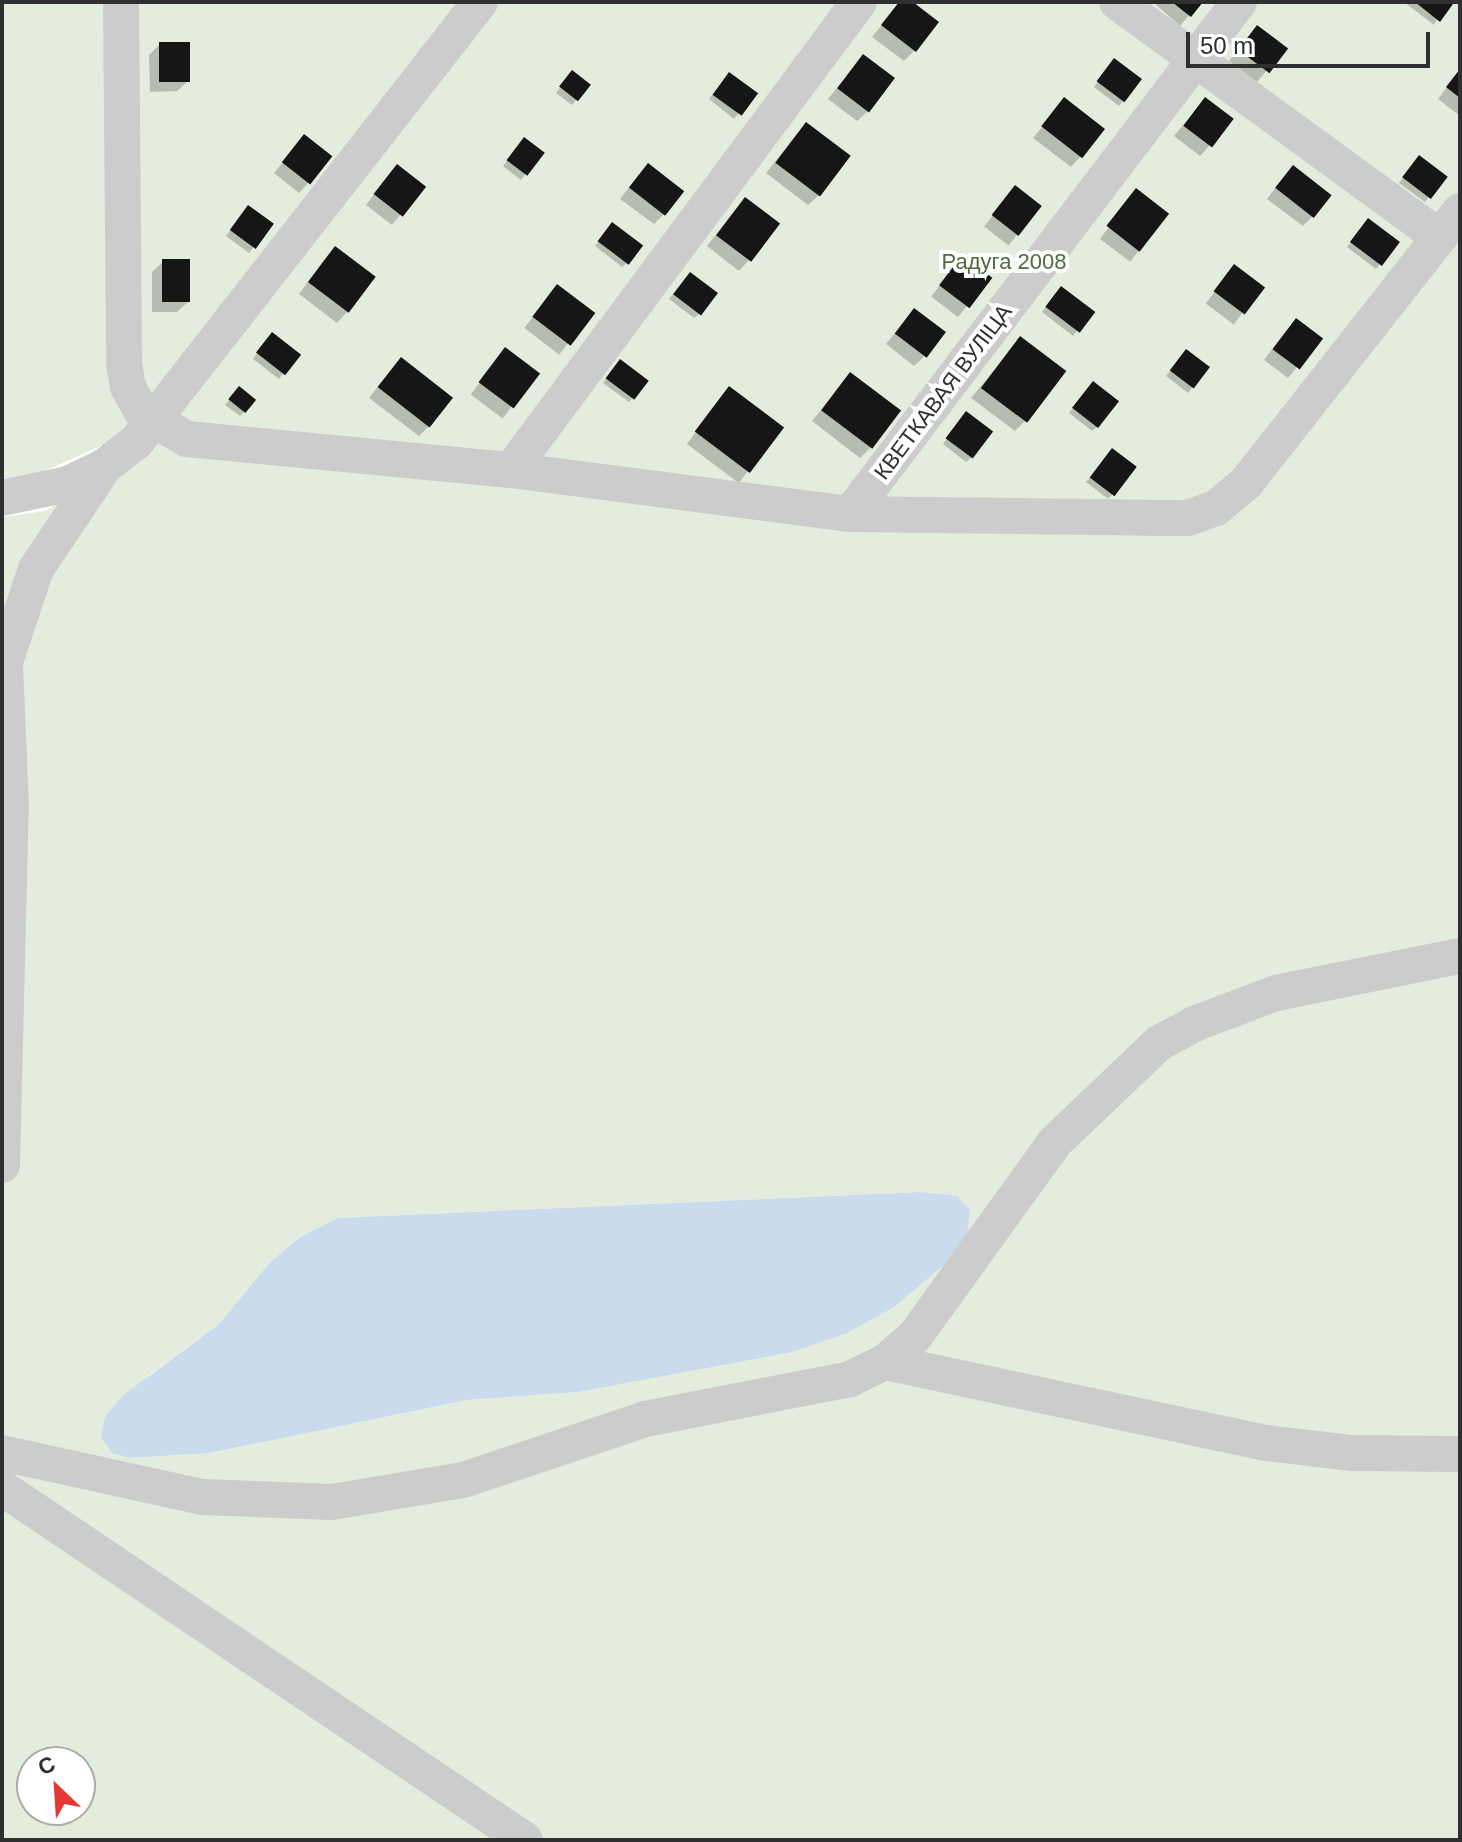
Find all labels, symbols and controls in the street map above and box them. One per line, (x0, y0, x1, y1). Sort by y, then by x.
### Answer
scale bar (1190, 16, 1434, 66)
text: 50 m (1200, 32, 1253, 59)
park label: Радуга 2008 (942, 249, 1066, 275)
street label: КВЕТКАВАЯ ВУЛІЦА (869, 299, 1017, 485)
north arrow (16, 1746, 96, 1826)
text: С (34, 1751, 59, 1780)

